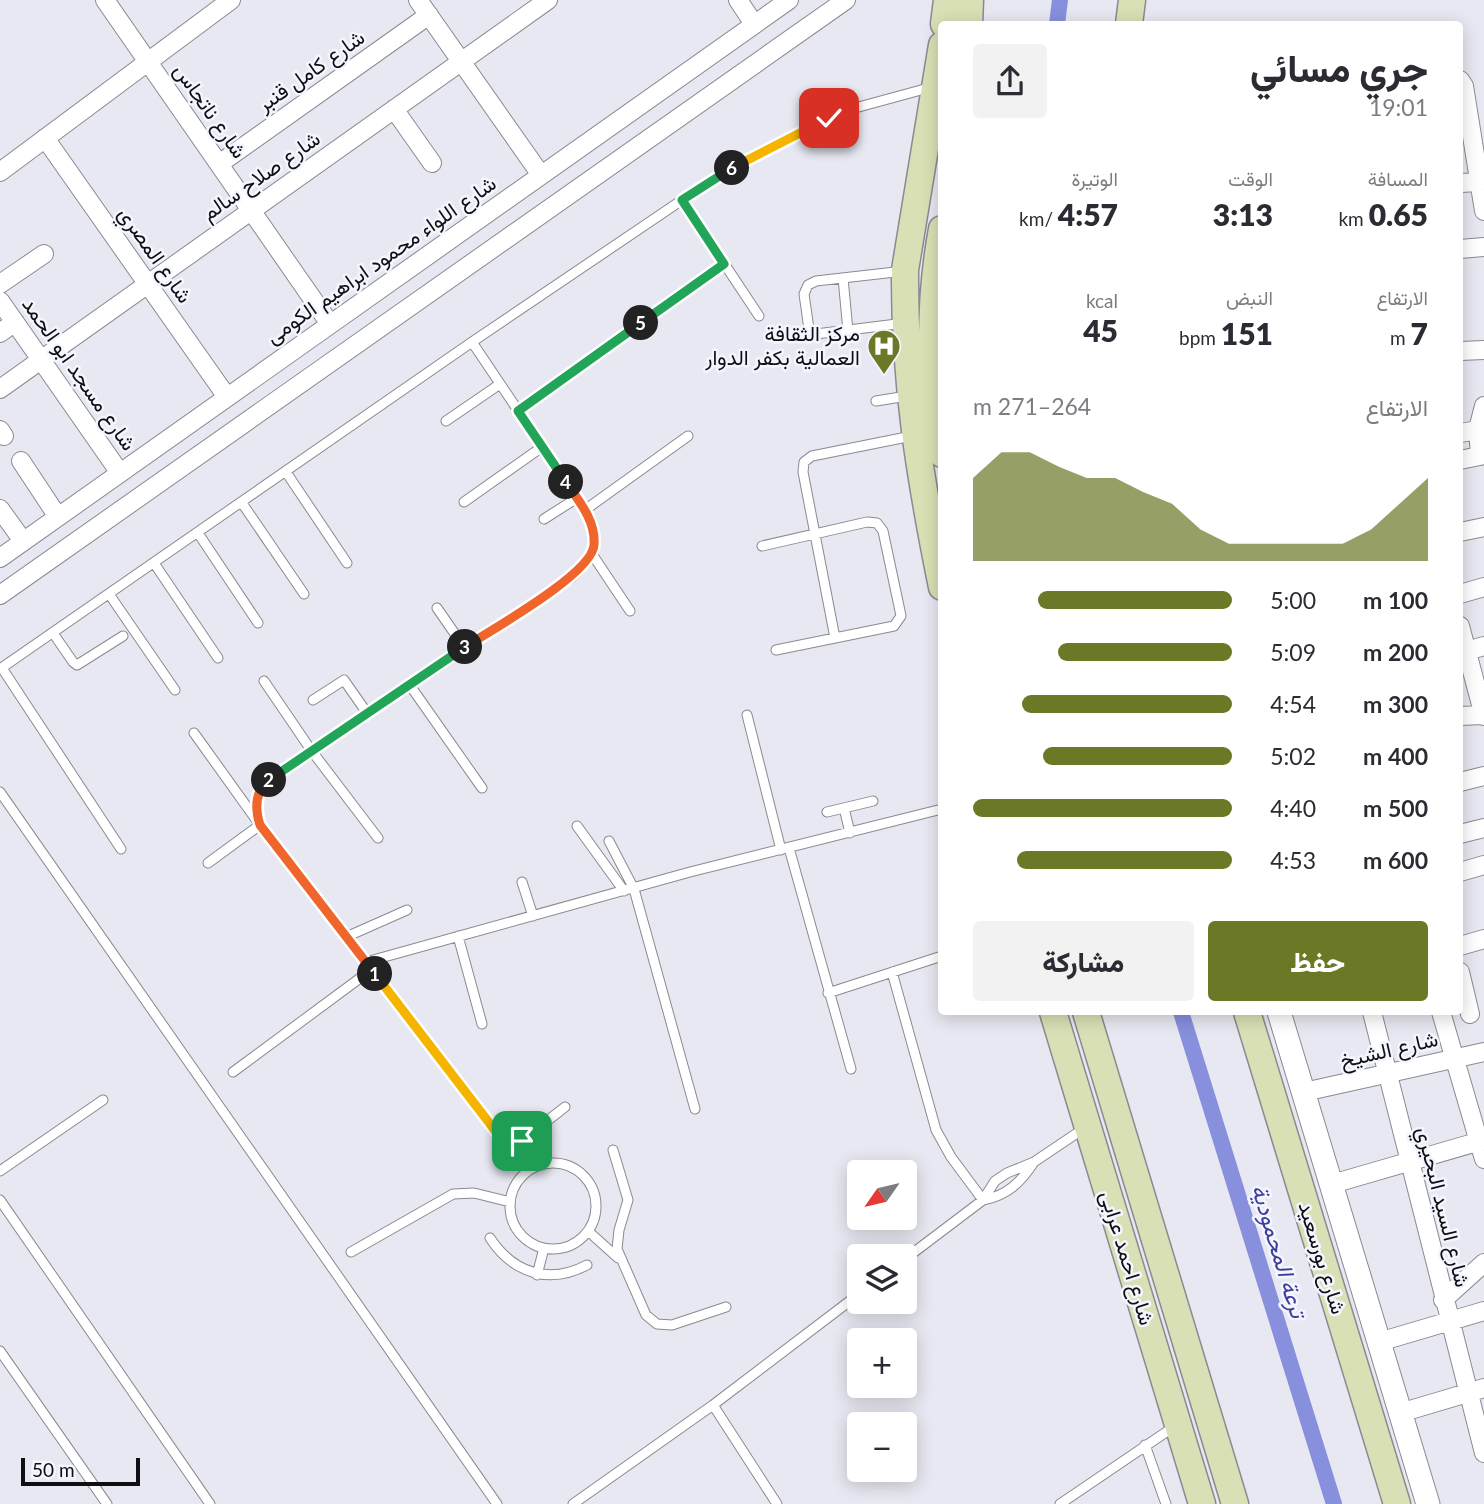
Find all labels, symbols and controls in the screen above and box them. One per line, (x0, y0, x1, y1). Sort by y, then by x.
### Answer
street label: شارع كامل قنبر (251, 24, 370, 119)
button: share (973, 44, 1047, 118)
text: جري مسائي (1250, 44, 1428, 90)
street label: شارع ناتجاس (167, 58, 253, 164)
pin (799, 88, 859, 148)
text: 19:01 (1369, 93, 1428, 121)
icon: check (810, 99, 848, 137)
street label: شارع صلاح سالم (196, 125, 326, 227)
pin: 6 (714, 150, 750, 186)
text: 6 (726, 156, 737, 179)
text: الوتيرة (1072, 167, 1118, 190)
text: الوقت (1228, 167, 1273, 190)
text: المسافة (1368, 167, 1428, 190)
street label: شارع اللواء محمود ابراهيم الكومى (260, 170, 502, 350)
text: 4:57 (1058, 196, 1118, 232)
text: 3:13 (1213, 196, 1273, 232)
text: 0.65 (1369, 196, 1428, 232)
street label: شارع المصري (109, 201, 198, 310)
text: /km (1019, 207, 1058, 230)
text: km (1338, 207, 1369, 230)
text: النبض (1226, 286, 1273, 309)
text: الارتفاع (1376, 286, 1428, 309)
text: kcal (1086, 289, 1118, 312)
street label: شارع مسجد ابو الحمد (15, 292, 143, 456)
pin: 5 (624, 306, 658, 340)
text: 5 (635, 311, 646, 334)
text: 45 (1083, 312, 1118, 348)
text: 151 (1221, 315, 1273, 351)
text: 7 (1411, 315, 1428, 351)
place label: مركز الثقافة العمالية بكفر الدوار (704, 320, 860, 371)
text: bpm (1179, 326, 1221, 349)
text: m (1390, 326, 1411, 349)
hospital icon: مركز الثقافة العمالية بكفر الدوار (865, 327, 903, 376)
text: 264–271 m (973, 392, 1091, 420)
text: الارتفاع (1366, 393, 1428, 421)
pin: 4 (548, 464, 584, 500)
text: 4 (560, 470, 571, 493)
text: 5:00 (1270, 586, 1316, 614)
text: 100 m (1363, 586, 1428, 614)
pin: 3 (448, 630, 482, 664)
text: 3 (459, 635, 470, 658)
text: 5:09 (1270, 638, 1316, 666)
text: 200 m (1363, 638, 1428, 666)
text: 4:54 (1270, 690, 1316, 718)
text: 300 m (1363, 690, 1428, 718)
text: 5:02 (1270, 742, 1316, 770)
text: 400 m (1363, 742, 1428, 770)
pin: 2 (252, 762, 286, 798)
text: 2 (263, 768, 274, 791)
text: 4:40 (1270, 794, 1316, 822)
text: 500 m (1363, 794, 1428, 822)
text: 4:53 (1270, 846, 1316, 874)
text: 600 m (1363, 846, 1428, 874)
button: مشاركة (973, 921, 1194, 1001)
button: حفظ (1208, 921, 1428, 1001)
pin: 1 (358, 956, 392, 992)
text: 1 (369, 962, 380, 985)
street label: شارع الشيخ (1337, 1025, 1441, 1075)
pin (492, 1111, 552, 1171)
icon: arrive (503, 1122, 541, 1160)
street label: شارع السيد البحيري (1407, 1124, 1476, 1291)
north arrow (847, 1160, 917, 1230)
map controls (847, 1160, 917, 1482)
water label: ترعة المحمودية (1245, 1181, 1314, 1324)
street label: شارع احمد عرابى (1093, 1187, 1161, 1329)
street label: شارع بورسعيد (1292, 1198, 1352, 1318)
button: layers (847, 1244, 917, 1314)
button: + (847, 1328, 917, 1398)
button: − (847, 1412, 917, 1482)
scale bar (21, 1455, 140, 1487)
text: 50 m (32, 1458, 75, 1481)

